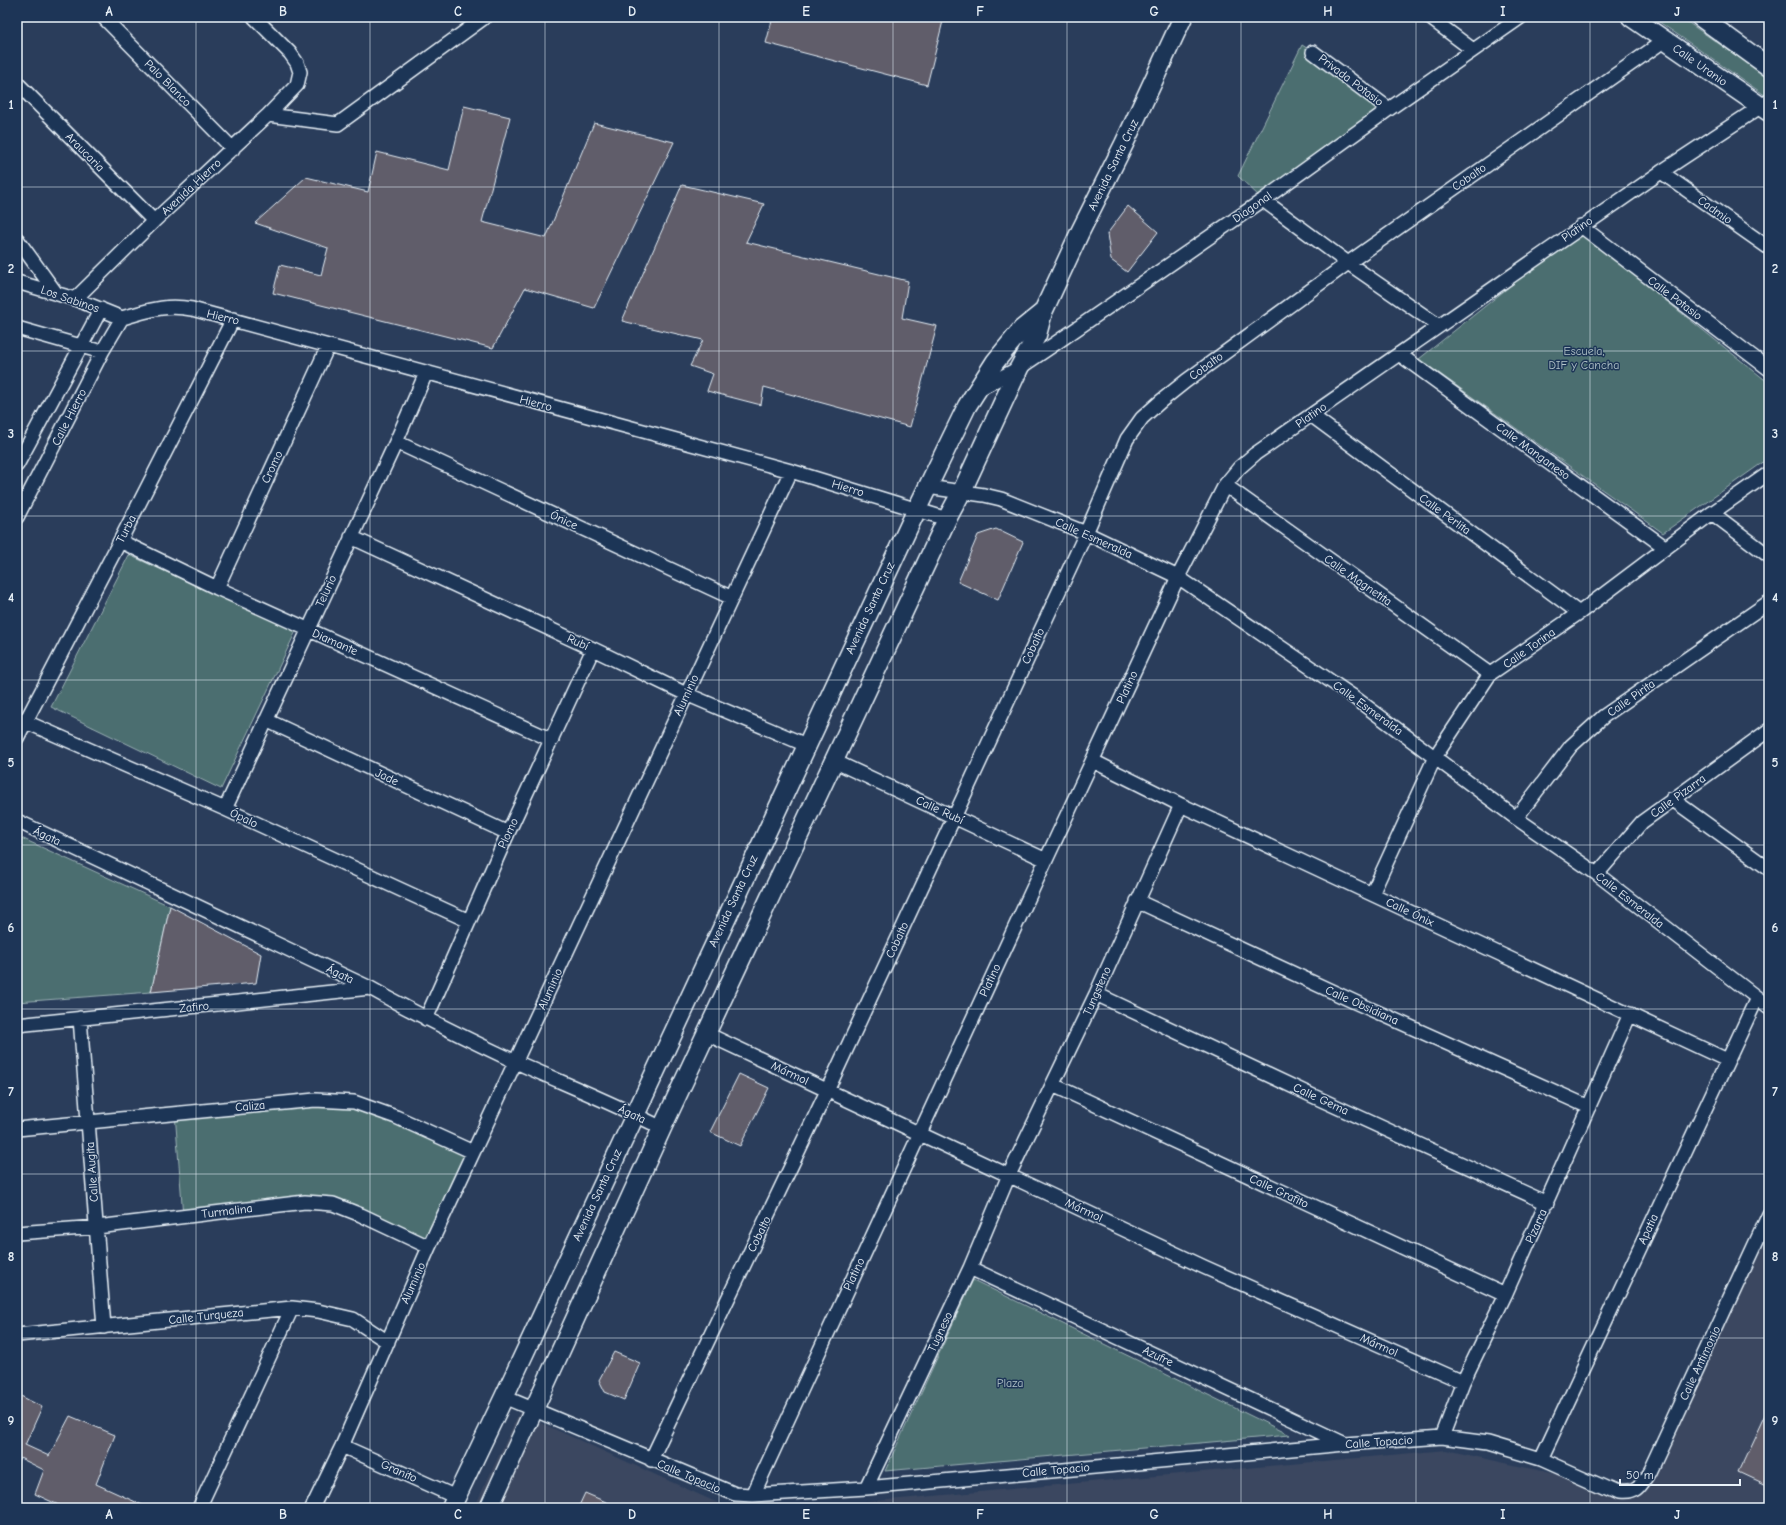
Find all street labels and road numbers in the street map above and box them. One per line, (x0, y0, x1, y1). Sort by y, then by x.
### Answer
street label: Calle Uranio (1670, 41, 1730, 89)
street label: Privada Potasio (1316, 51, 1386, 109)
street label: Palo Blanco (142, 57, 194, 109)
street label: Avenida Santa Cruz (1085, 116, 1142, 213)
street label: Araucaria (63, 130, 107, 174)
street label: Avenida Hierro (158, 156, 224, 218)
street label: Cobalto (1449, 160, 1489, 194)
street label: Diagonal (1230, 188, 1274, 226)
street label: Cadmio (1695, 193, 1735, 227)
street label: Platino (1559, 213, 1595, 245)
street label: Calle Potasio (1645, 273, 1705, 323)
street label: Los Sabinos (39, 282, 101, 316)
street label: Hierro (205, 306, 241, 328)
street label: Cobalto (1186, 349, 1226, 383)
street label: Calle Hierro (49, 386, 89, 448)
street label: Hierro (518, 392, 554, 414)
street label: Platino (1293, 399, 1329, 431)
street label: Calle Manganeso (1493, 419, 1573, 483)
street label: Cromo (258, 448, 286, 486)
street label: Hierro (830, 476, 866, 500)
street label: Calle Perlita (1416, 491, 1474, 537)
street label: Ónice (548, 508, 580, 532)
street label: Turba (113, 513, 139, 545)
street label: Calle Esmeralda (1053, 515, 1135, 561)
street label: Calle Magnetita (1321, 551, 1395, 609)
street label: Avenida Santa Cruz (843, 559, 898, 656)
street label: Telurio (312, 573, 340, 609)
street label: Calle Torina (1500, 625, 1558, 671)
street label: Diamante (310, 626, 360, 658)
street label: Cobalto (1019, 626, 1047, 666)
street label: Rubí (565, 631, 591, 653)
street label: Platino (1113, 668, 1141, 706)
street label: Aluminio (670, 672, 702, 718)
street label: Calle Pirita (1604, 676, 1658, 720)
street label: Calle Esmeralda (1330, 678, 1406, 738)
street label: Jade (373, 766, 401, 788)
street label: Calle Pizarra (1648, 771, 1708, 821)
street label: Calle Rubí (914, 793, 966, 827)
street label: Ópalo (228, 805, 260, 831)
street label: Plomo (495, 816, 521, 850)
street label: Ágata (31, 824, 63, 848)
street label: Avenida Santa Cruz (706, 852, 761, 949)
street label: Calle Esmeralda (1593, 869, 1667, 931)
street label: Calle Ónix (1384, 895, 1437, 929)
street label: Cobalto (883, 920, 911, 960)
street label: Platino (976, 961, 1004, 999)
street label: Ágata (324, 962, 356, 986)
street label: Tungsteno (1080, 964, 1114, 1018)
street label: Aluminio (535, 966, 565, 1012)
street label: Calle Obsidiana (1323, 983, 1401, 1027)
street label: Zafiro (178, 998, 210, 1016)
street label: Mármol (769, 1058, 811, 1088)
street label: Calle Gema (1291, 1080, 1351, 1118)
street label: Caliza (234, 1098, 266, 1114)
street label: Ágata (616, 1102, 648, 1126)
street label: Calle Augita (83, 1141, 101, 1203)
street label: Avenida Santa Cruz (570, 1146, 625, 1243)
street label: Calle Grafito (1247, 1171, 1311, 1211)
street label: Mármol (1063, 1195, 1105, 1225)
street label: Turmalina (201, 1201, 253, 1221)
street label: Pizarra (1522, 1207, 1550, 1245)
street label: Apatia (1635, 1212, 1661, 1246)
street label: Cobalto (744, 1214, 774, 1254)
street label: Platino (840, 1255, 868, 1293)
street label: Aluminio (398, 1260, 428, 1306)
street label: Calle Turqueza (168, 1305, 244, 1327)
street label: Tugneso (925, 1310, 955, 1354)
street label: Calle Antimonio (1677, 1324, 1723, 1402)
street label: Mármol (1358, 1330, 1400, 1360)
street label: Azufre (1140, 1343, 1176, 1369)
street label: Calle Topacio (1345, 1433, 1413, 1451)
street label: Calle Topacio (655, 1456, 723, 1496)
street label: Granito (379, 1457, 419, 1485)
street label: Calle Topacio (1022, 1460, 1090, 1480)

